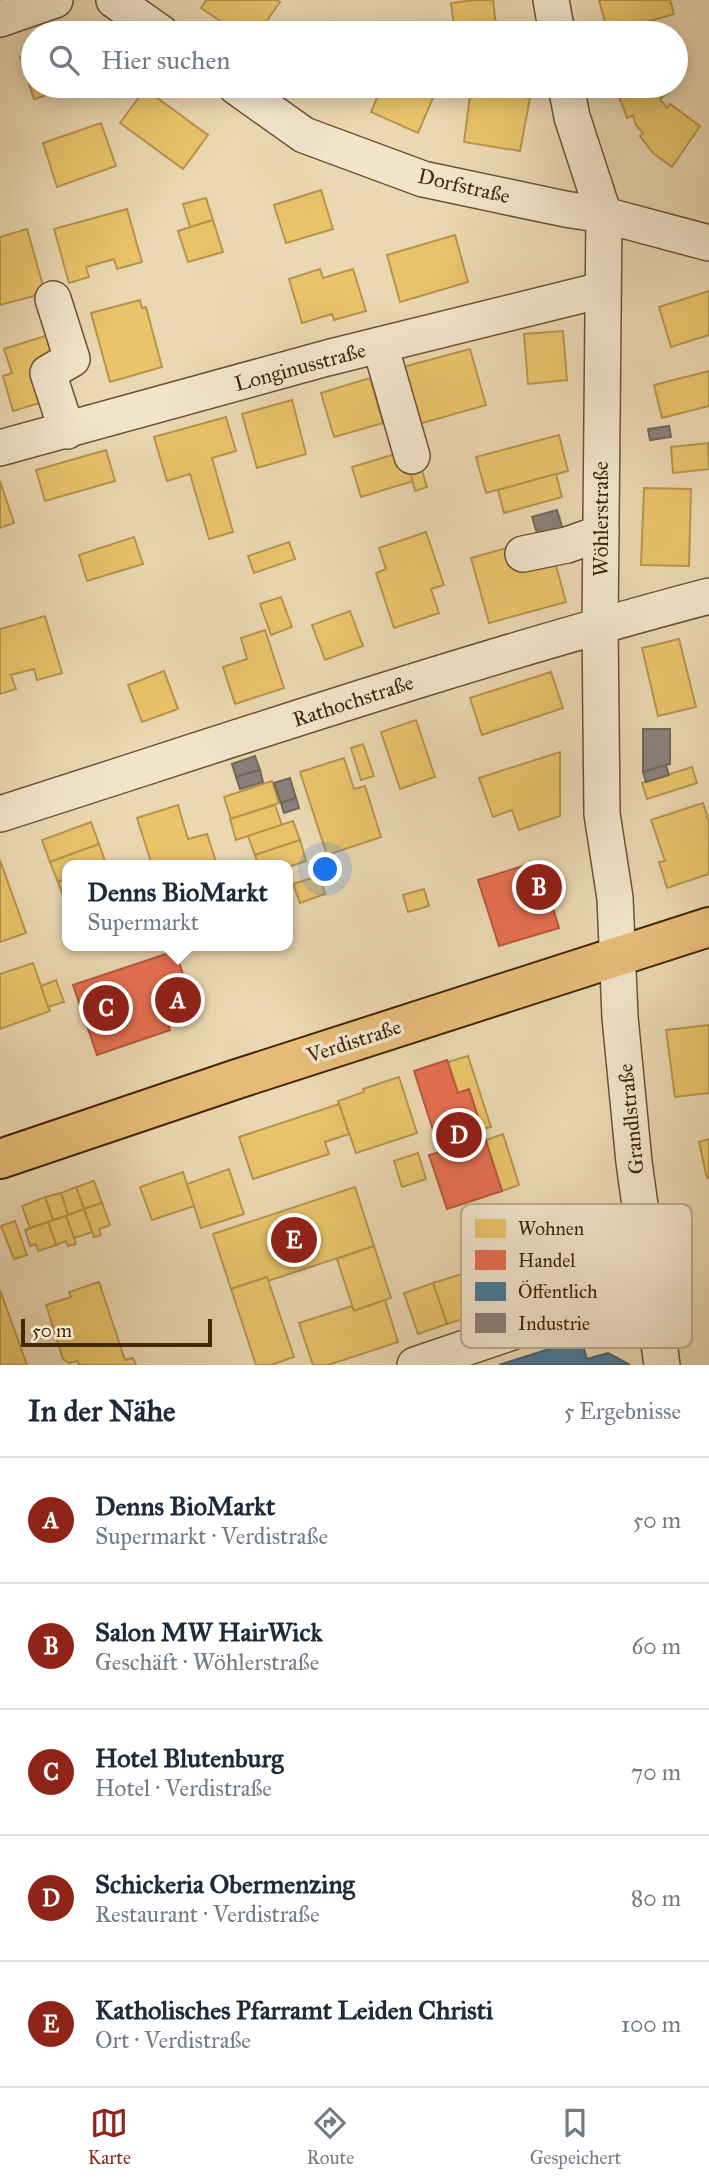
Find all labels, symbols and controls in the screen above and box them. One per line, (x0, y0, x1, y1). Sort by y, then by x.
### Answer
search box (21, 21, 688, 98)
icon: search (45, 41, 83, 79)
text: Hier suchen (101, 44, 230, 76)
street label: Dorfstraße (415, 163, 513, 209)
street label: Longinusstraße (232, 337, 369, 397)
street label: Wöhlerstraße (588, 461, 614, 577)
street label: Rathochstraße (289, 669, 417, 733)
your location (308, 852, 342, 886)
popup (62, 860, 293, 951)
pin: B (516, 861, 562, 913)
text: Denns BioMarkt (87, 876, 268, 908)
text: Supermarkt (87, 908, 199, 936)
pin: A (155, 974, 201, 1026)
pin: C (83, 982, 129, 1034)
street label: Verdistraße (303, 1014, 405, 1069)
street label: Grandlstraße (612, 1062, 650, 1176)
pin: D (436, 1109, 482, 1161)
legend (461, 1204, 692, 1348)
pin: E (271, 1214, 317, 1266)
text: Wohnen (518, 1217, 584, 1240)
text: Handel (518, 1249, 576, 1272)
text: Öffentlich (518, 1280, 598, 1303)
text: Industrie (518, 1312, 590, 1335)
scale bar (21, 1316, 212, 1348)
text: 50 m (32, 1319, 72, 1342)
text: In der Nähe (28, 1393, 176, 1429)
text: 5 Ergebnisse (564, 1397, 681, 1425)
text: Denns BioMarkt (95, 1490, 275, 1522)
text: A (43, 1506, 59, 1534)
text: 50 m (633, 1506, 681, 1534)
text: Supermarkt · Verdistraße (95, 1522, 328, 1550)
text: Salon MW HairWick (95, 1616, 322, 1648)
text: B (43, 1632, 59, 1660)
text: 60 m (632, 1632, 681, 1660)
text: Geschäft · Wöhlerstraße (95, 1648, 319, 1676)
text: Hotel Blutenburg (95, 1742, 283, 1774)
text: C (43, 1758, 59, 1786)
text: 70 m (631, 1758, 681, 1786)
text: Hotel · Verdistraße (95, 1774, 272, 1802)
text: Schickeria Obermenzing (95, 1868, 355, 1900)
text: D (42, 1884, 60, 1912)
text: 80 m (631, 1884, 681, 1912)
text: Restaurant · Verdistraße (95, 1900, 320, 1928)
text: Katholisches Pfarramt Leiden Christi (95, 1994, 493, 2026)
text: E (43, 2010, 59, 2038)
text: 100 m (621, 2010, 681, 2038)
text: Ort · Verdistraße (95, 2026, 251, 2054)
tab: Karte (88, 2104, 131, 2169)
tab: Route (306, 2104, 354, 2169)
tab: Gespeichert (530, 2104, 621, 2169)

